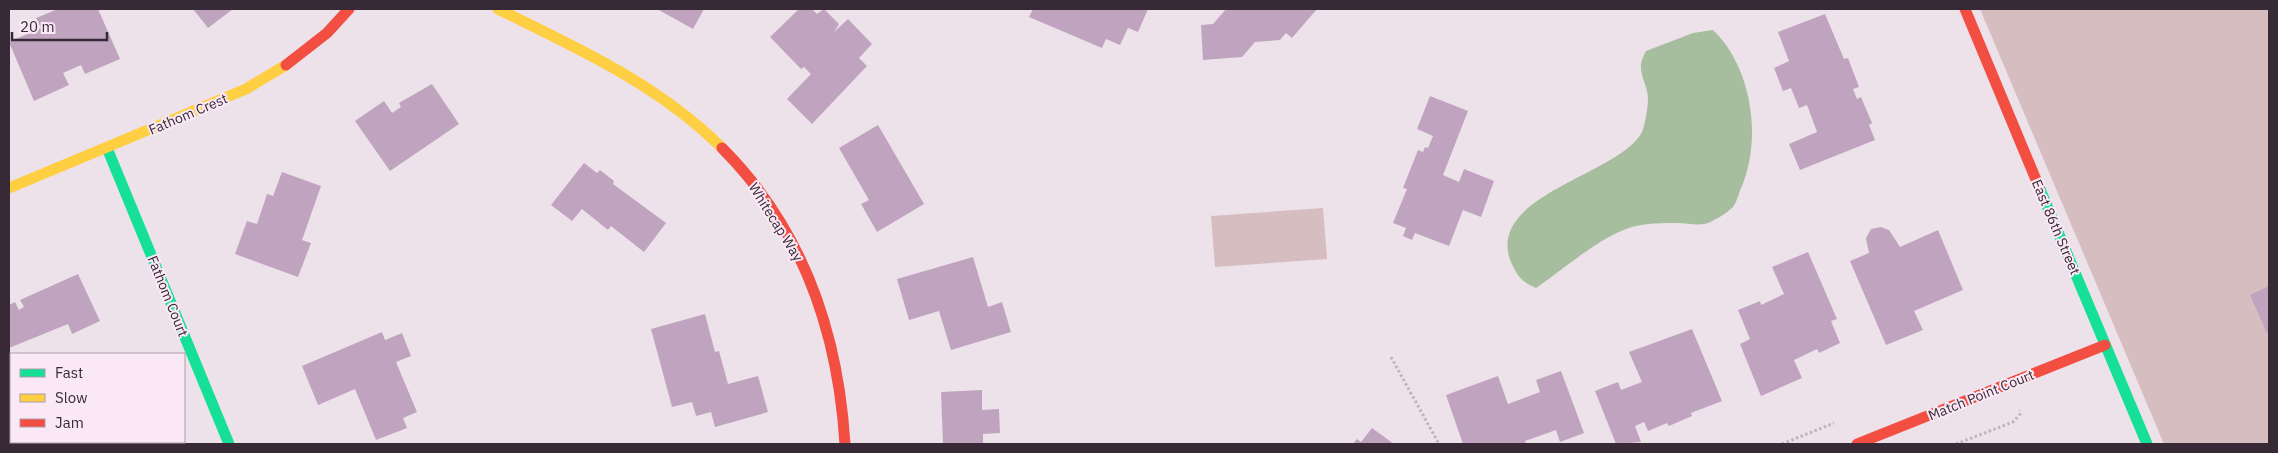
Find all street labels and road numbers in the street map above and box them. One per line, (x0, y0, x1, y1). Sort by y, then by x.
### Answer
street label: Fathom Crest (146, 89, 230, 139)
street label: East 86th Street (2028, 177, 2084, 278)
street label: Whitecap Way (745, 179, 807, 265)
street label: Fathom Court (144, 253, 192, 339)
street label: Match Point Court (1926, 366, 2037, 424)

